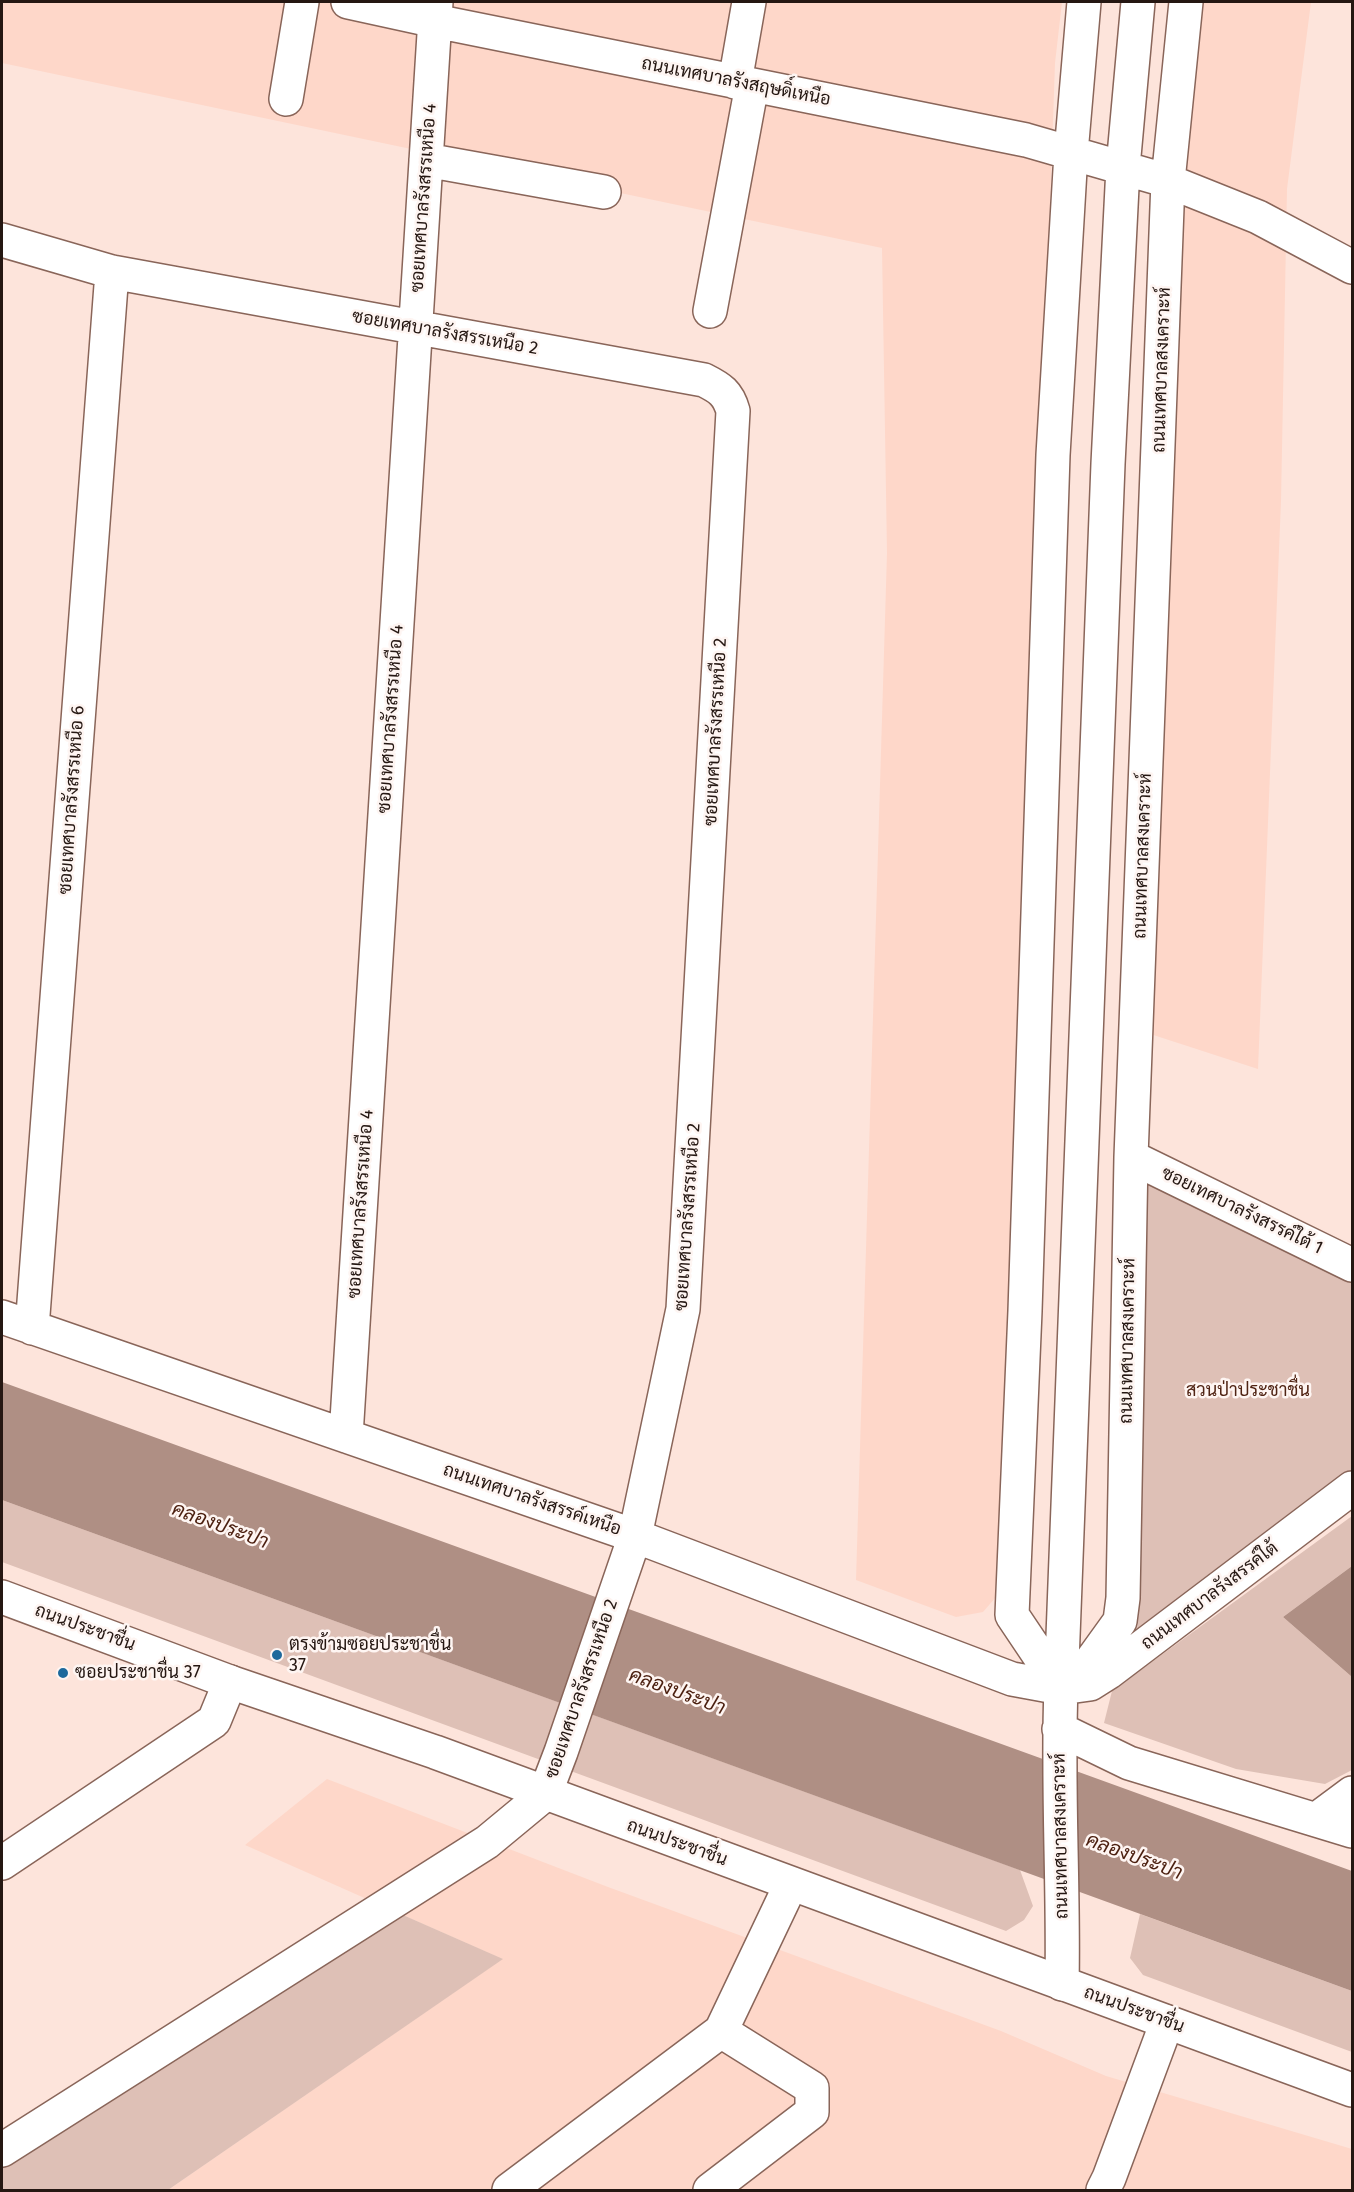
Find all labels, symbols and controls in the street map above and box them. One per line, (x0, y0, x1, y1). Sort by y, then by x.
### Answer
street label: ถนนเทศบาลรังสฤษดิ์เหนือ (640, 53, 832, 111)
street label: ซอยเทศบาลรังสรรเหนือ 4 (407, 103, 441, 293)
street label: ถนนเทศบาลสงเคราะห์ (1148, 287, 1176, 453)
street label: ซอยเทศบาลรังสรรเหนือ 2 (350, 306, 540, 360)
street label: ซอยเทศบาลรังสรรเหนือ 4 (374, 624, 408, 814)
street label: ซอยเทศบาลรังสรรเหนือ 2 (700, 637, 732, 827)
street label: ซอยเทศบาลรังสรรเหนือ 6 (55, 705, 89, 895)
street label: ถนนเทศบาลสงเคราะห์ (1129, 773, 1157, 939)
street label: ซอยเทศบาลรังสรรเหนือ 4 (344, 1109, 378, 1299)
street label: ซอยเทศบาลรังสรรเหนือ 2 (671, 1122, 705, 1312)
street label: ซอยเทศบาลรังสรรค์ใต้ 1 (1158, 1163, 1326, 1259)
street label: ถนนเทศบาลสงเคราะห์ (1116, 1258, 1140, 1424)
park label: สวนป่าประชาชื่น (1186, 1380, 1310, 1402)
street label: ถนนเทศบาลรังสรรค์เหนือ (440, 1459, 624, 1541)
water label: คลองประปา (169, 1497, 271, 1555)
street label: ถนนเทศบาลรังสรรค์ใต้ (1137, 1538, 1283, 1654)
street label: ซอยเทศบาลรังสรรเหนือ 2 (541, 1596, 623, 1782)
street label: ถนนประชาชื่น (32, 1600, 138, 1656)
place label: ตรงข้ามซอยประชาชื่น 37 (289, 1634, 451, 1676)
marker: ตรงข้ามซอยประชาชื่น 37 (270, 1648, 284, 1662)
place label: ซอยประชาชื่น 37 (75, 1662, 201, 1684)
water label: คลองประปา (626, 1663, 728, 1721)
marker: ซอยประชาชื่น 37 (56, 1666, 70, 1680)
street label: ถนนเทศบาลสงเคราะห์ (1049, 1753, 1073, 1919)
street label: ถนนประชาชื่น (624, 1815, 730, 1871)
water label: คลองประปา (1083, 1828, 1185, 1886)
street label: ถนนประชาชื่น (1081, 1982, 1187, 2038)

